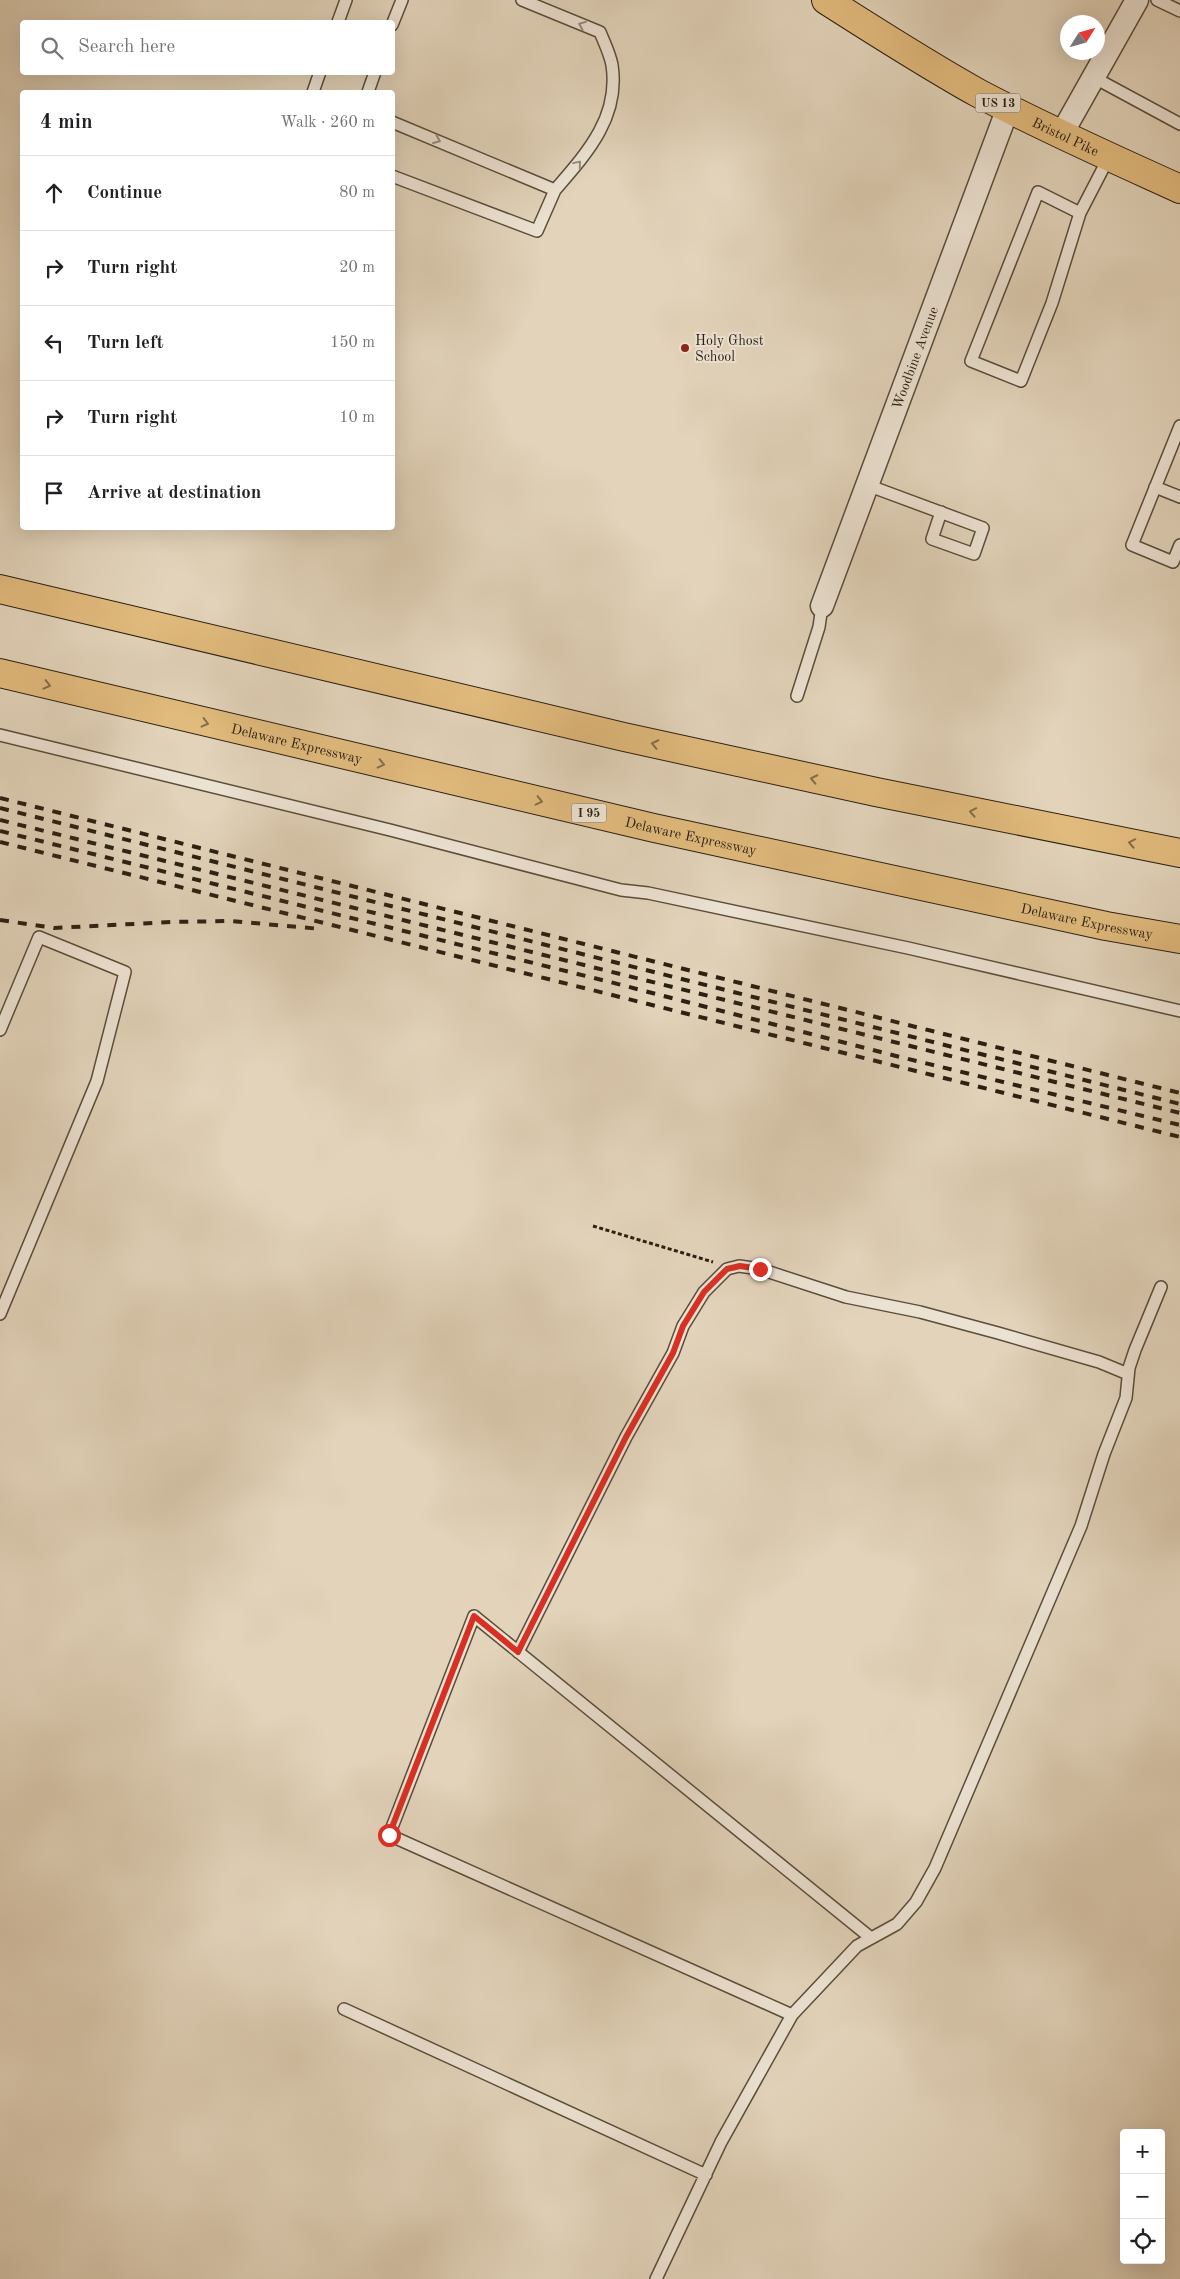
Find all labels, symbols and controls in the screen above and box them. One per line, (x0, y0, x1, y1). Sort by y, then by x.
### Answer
north arrow (1060, 15, 1105, 60)
search box (20, 20, 395, 75)
one-way arrow (578, 20, 587, 31)
icon: search (38, 34, 66, 62)
text: Search here (78, 38, 175, 57)
road number: US 13 (976, 94, 1020, 112)
text: 4 min (40, 112, 93, 133)
text: Walk · 260 m (280, 115, 375, 131)
street label: Bristol Pike (1030, 116, 1101, 159)
one-way arrow (432, 134, 441, 145)
one-way arrow (572, 161, 580, 170)
icon: ahead (40, 179, 68, 207)
text: Continue (87, 184, 162, 203)
text: 80 m (339, 185, 375, 201)
icon: right (40, 254, 68, 282)
text: Turn right (87, 259, 177, 278)
text: 20 m (339, 260, 375, 276)
street label: Woodbine Avenue (890, 305, 941, 411)
icon: left (40, 329, 68, 357)
text: Turn left (87, 334, 164, 353)
place label: Holy Ghost School (695, 334, 764, 364)
text: 150 m (330, 335, 375, 351)
marker: Holy Ghost School (679, 342, 691, 354)
icon: right (40, 404, 68, 432)
text: Turn right (87, 409, 177, 428)
text: 10 m (339, 410, 375, 426)
icon: arrive (40, 479, 68, 507)
text: Arrive at destination (87, 484, 261, 503)
one-way arrow (43, 679, 52, 690)
one-way arrow (201, 717, 210, 728)
street label: Delaware Expressway (230, 722, 364, 767)
one-way arrow (650, 739, 659, 750)
one-way arrow (376, 759, 385, 769)
one-way arrow (809, 774, 818, 785)
one-way arrow (534, 795, 543, 806)
road number: I 95 (572, 804, 606, 822)
one-way arrow (968, 807, 977, 817)
street label: Delaware Expressway (624, 815, 759, 858)
one-way arrow (1128, 839, 1137, 849)
street label: Delaware Expressway (1019, 902, 1154, 942)
route end (749, 1258, 772, 1281)
route start (378, 1824, 401, 1847)
map controls (1120, 2129, 1165, 2264)
button: + (1120, 2129, 1165, 2174)
button: − (1120, 2174, 1165, 2219)
button: locate (1120, 2219, 1165, 2264)

